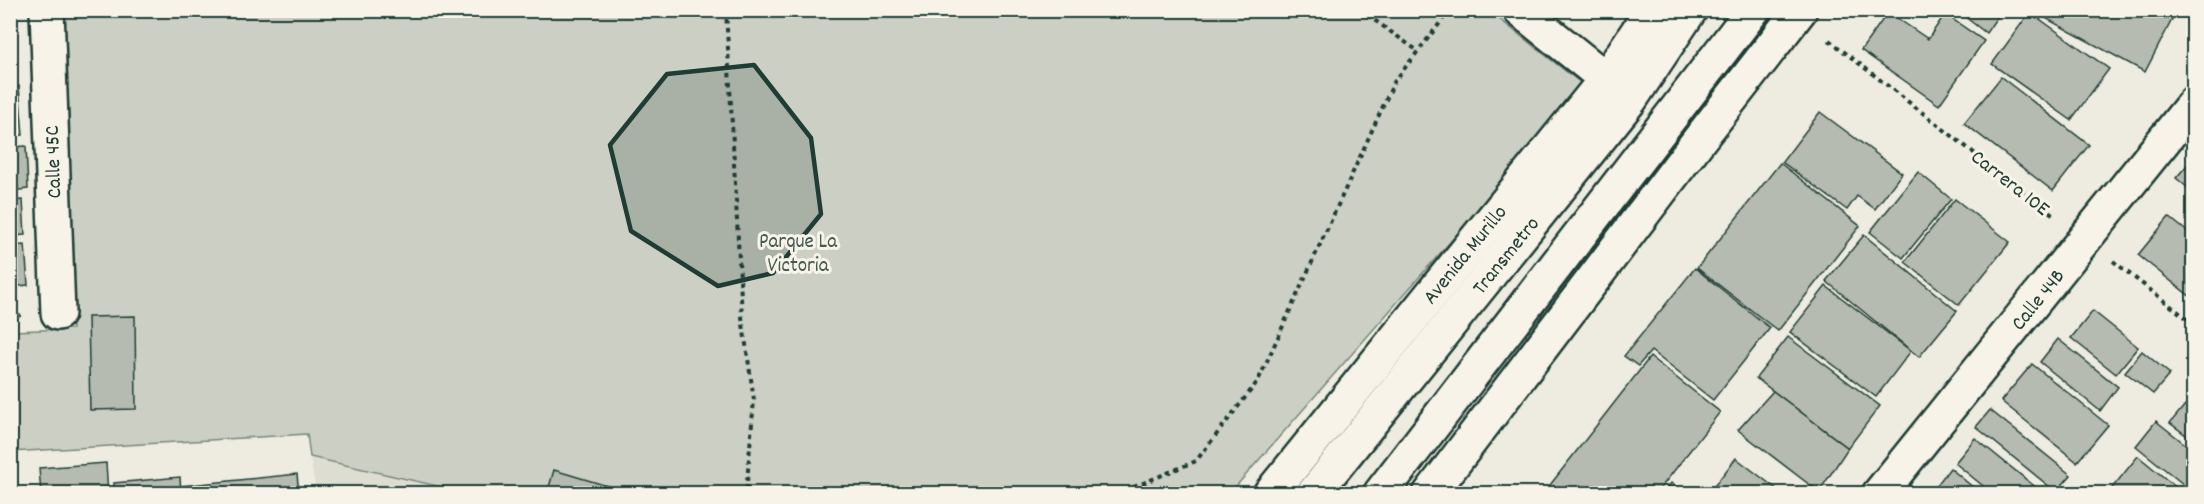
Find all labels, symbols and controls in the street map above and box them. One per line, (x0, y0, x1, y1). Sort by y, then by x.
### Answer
street label: Calle 45C (39, 125, 71, 199)
street label: Carrera 10E (1963, 144, 2055, 225)
street label: Avenida Murillo (1417, 200, 1516, 312)
street label: Transmetro (1466, 211, 1548, 303)
park label: Parque La Victoria (759, 228, 838, 282)
street label: Calle 44B (2005, 264, 2074, 338)

